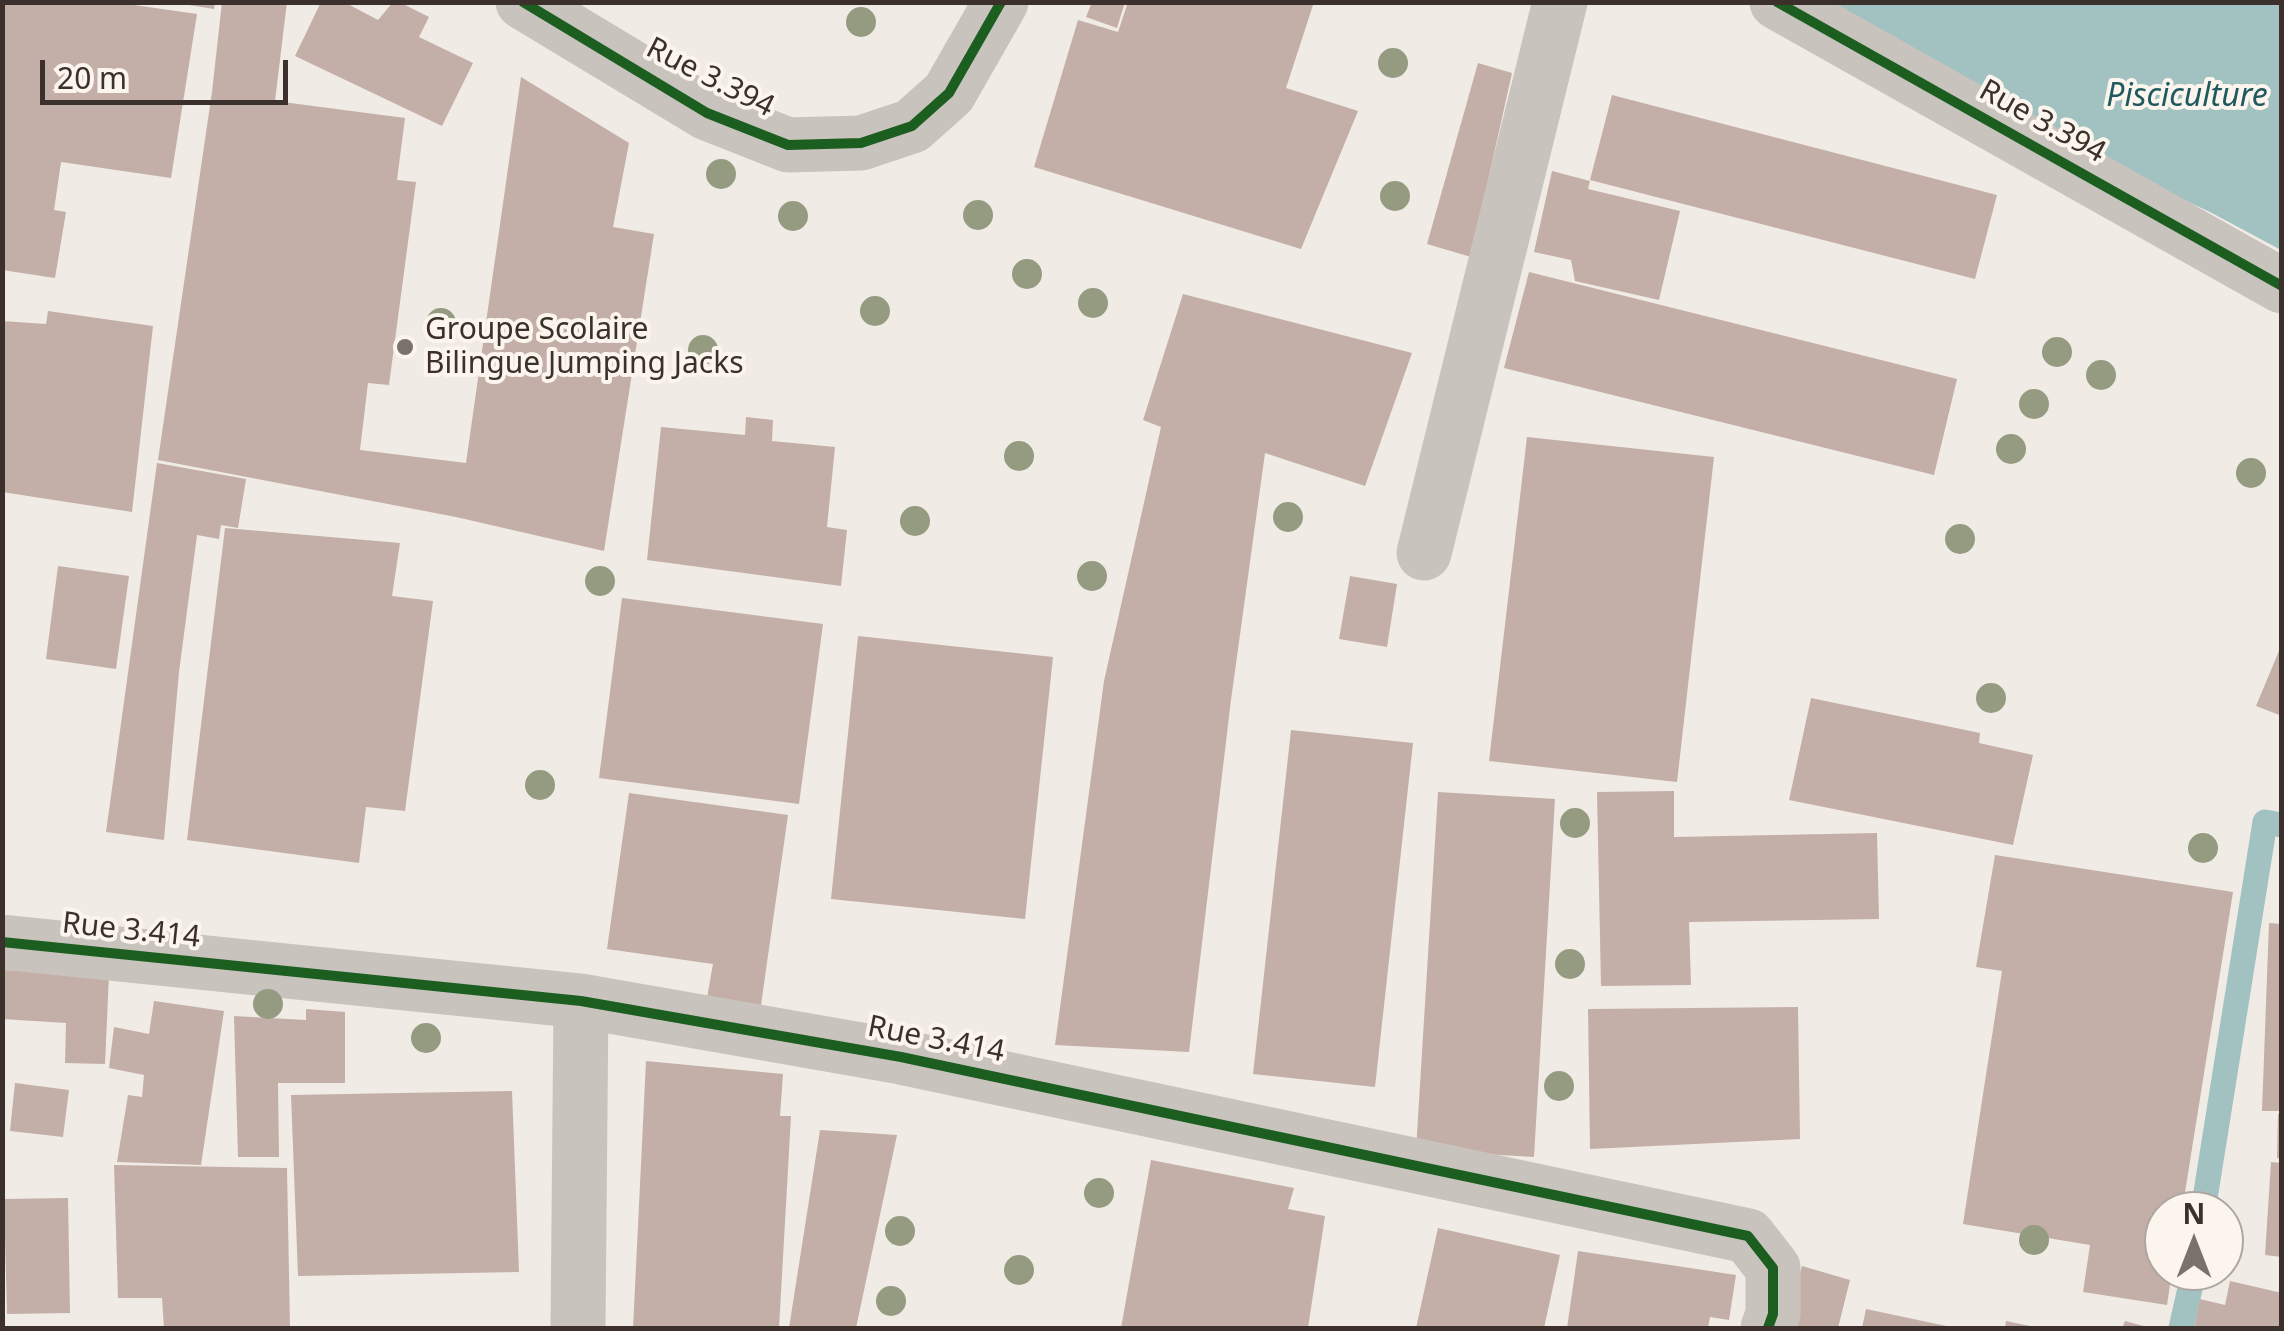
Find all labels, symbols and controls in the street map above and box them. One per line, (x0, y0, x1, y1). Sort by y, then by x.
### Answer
street label: Rue 3.394 (640, 31, 780, 125)
scale bar (45, 40, 292, 102)
text: 20 m (57, 57, 127, 98)
street label: Rue 3.394 (1973, 73, 2111, 171)
water label: Pisciculture (2106, 78, 2268, 116)
place label: Groupe Scolaire Bilingue Jumping Jacks (425, 312, 744, 382)
marker: Groupe Scolaire Bilingue Jumping Jacks (394, 336, 416, 358)
street label: Rue 3.414 (60, 906, 202, 956)
street label: Rue 3.414 (865, 1009, 1007, 1071)
north arrow (2144, 1191, 2244, 1291)
text: N (2183, 1194, 2205, 1232)

